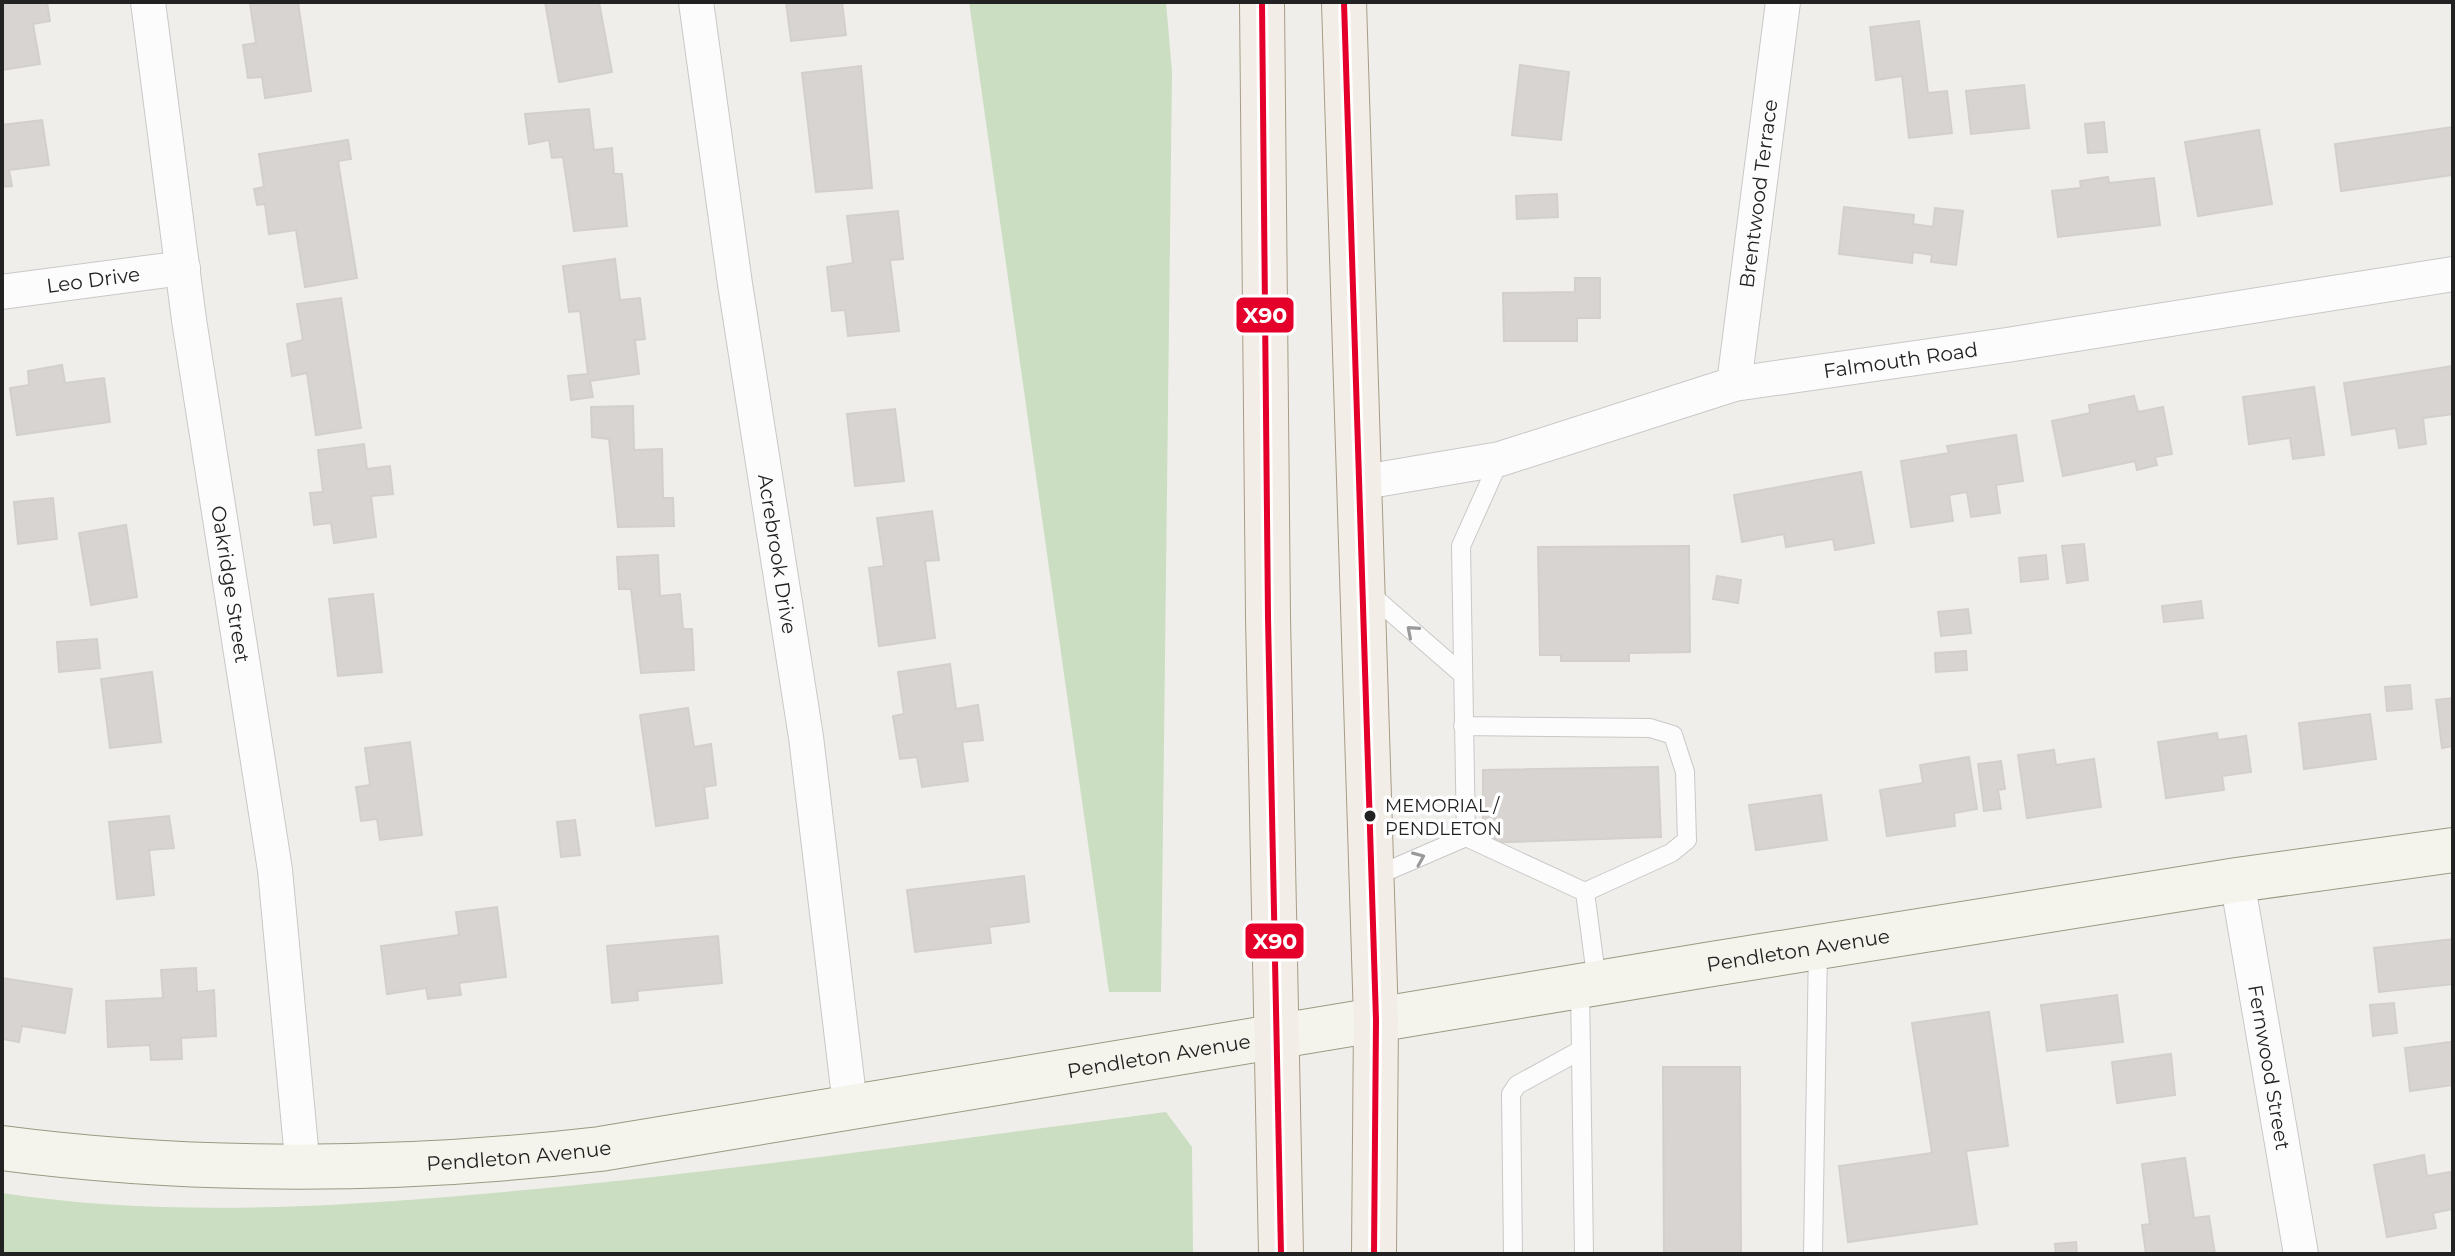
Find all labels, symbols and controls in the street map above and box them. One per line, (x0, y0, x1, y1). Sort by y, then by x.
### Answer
street label: Brentwood Terrace (1734, 98, 1782, 289)
street label: Leo Drive (45, 262, 141, 298)
line badge: X90 (1235, 296, 1295, 334)
text: X90 (1243, 302, 1287, 329)
street label: Falmouth Road (1822, 337, 1979, 383)
street label: Acrebrook Drive (753, 472, 802, 636)
street label: Oakridge Street (206, 504, 254, 664)
one-way arrow (1406, 626, 1421, 641)
place label: MEMORIAL / PENDLETON (1385, 795, 1502, 840)
marker: MEMORIAL / PENDLETON (1362, 808, 1378, 824)
one-way arrow (1411, 851, 1425, 867)
line badge: X90 (1244, 922, 1305, 960)
street label: Pendleton Avenue (1705, 924, 1892, 977)
text: X90 (1253, 928, 1297, 955)
street label: Fernwood Street (2243, 983, 2295, 1152)
street label: Pendleton Avenue (1065, 1029, 1252, 1083)
street label: Pendleton Avenue (426, 1135, 613, 1176)

